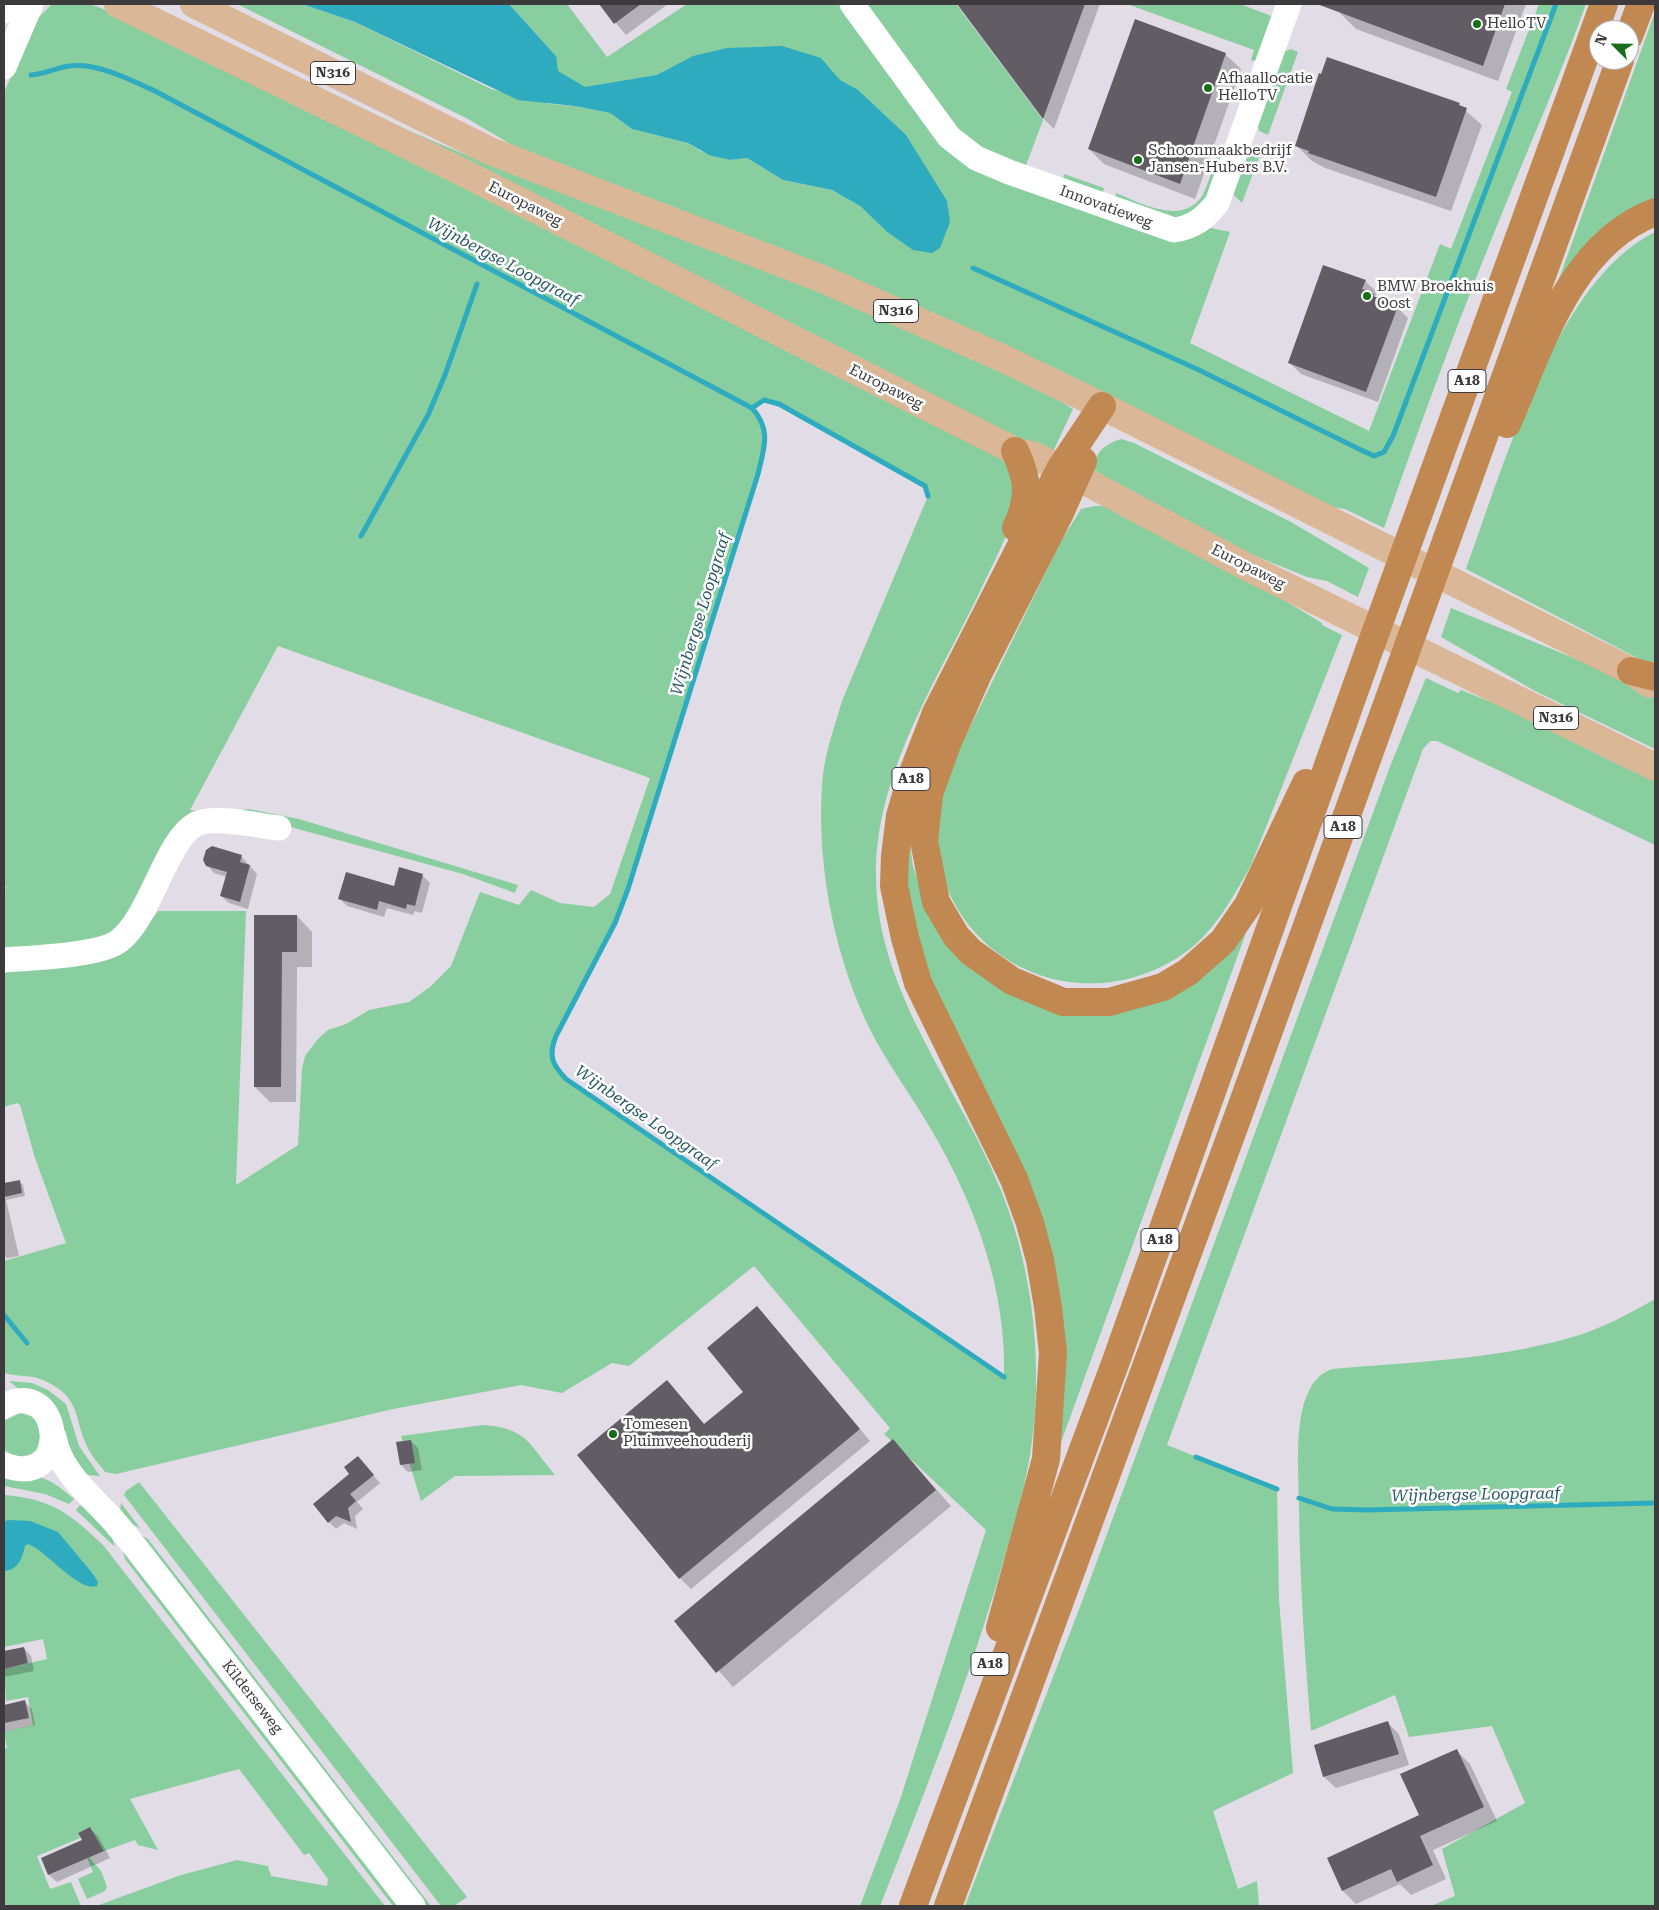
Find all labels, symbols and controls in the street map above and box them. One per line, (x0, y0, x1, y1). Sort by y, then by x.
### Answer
place label: HelloTV (1487, 15, 1547, 33)
marker: HelloTV (1471, 18, 1483, 30)
north arrow (1589, 20, 1639, 70)
text: N (1592, 31, 1611, 48)
road number: N316 (310, 62, 356, 84)
place label: Afhaallocatie HelloTV (1218, 70, 1313, 105)
marker: Afhaallocatie HelloTV (1202, 82, 1214, 94)
place label: Schoonmaakbedrijf Jansen-Hubers B.V. (1148, 142, 1291, 177)
marker: Schoonmaakbedrijf Jansen-Hubers B.V. (1132, 154, 1144, 166)
street label: Europaweg (485, 178, 565, 230)
street label: Innovatieweg (1057, 182, 1155, 232)
water label: Wijnbergse Loopgraaf (424, 214, 582, 310)
place label: BMW Broekhuis Oost (1377, 278, 1494, 313)
marker: BMW Broekhuis Oost (1361, 290, 1373, 302)
road number: N316 (874, 300, 918, 322)
street label: Europaweg (846, 361, 926, 413)
road number: A18 (1448, 370, 1486, 392)
water label: Wijnbergse Loopgraaf (667, 530, 735, 698)
street label: Europaweg (1208, 541, 1288, 593)
road number: N316 (1534, 706, 1578, 730)
road number: A18 (892, 768, 930, 791)
road number: A18 (1324, 816, 1362, 839)
water label: Wijnbergse Loopgraaf (571, 1062, 721, 1174)
road number: A18 (1141, 1228, 1179, 1252)
place label: Tomesen Pluimveehouderij (623, 1416, 751, 1451)
marker: Tomesen Pluimveehouderij (607, 1428, 619, 1440)
water label: Wijnbergse Loopgraaf (1391, 1484, 1561, 1506)
road number: A18 (971, 1652, 1009, 1676)
street label: Kilderseweg (218, 1657, 286, 1737)

